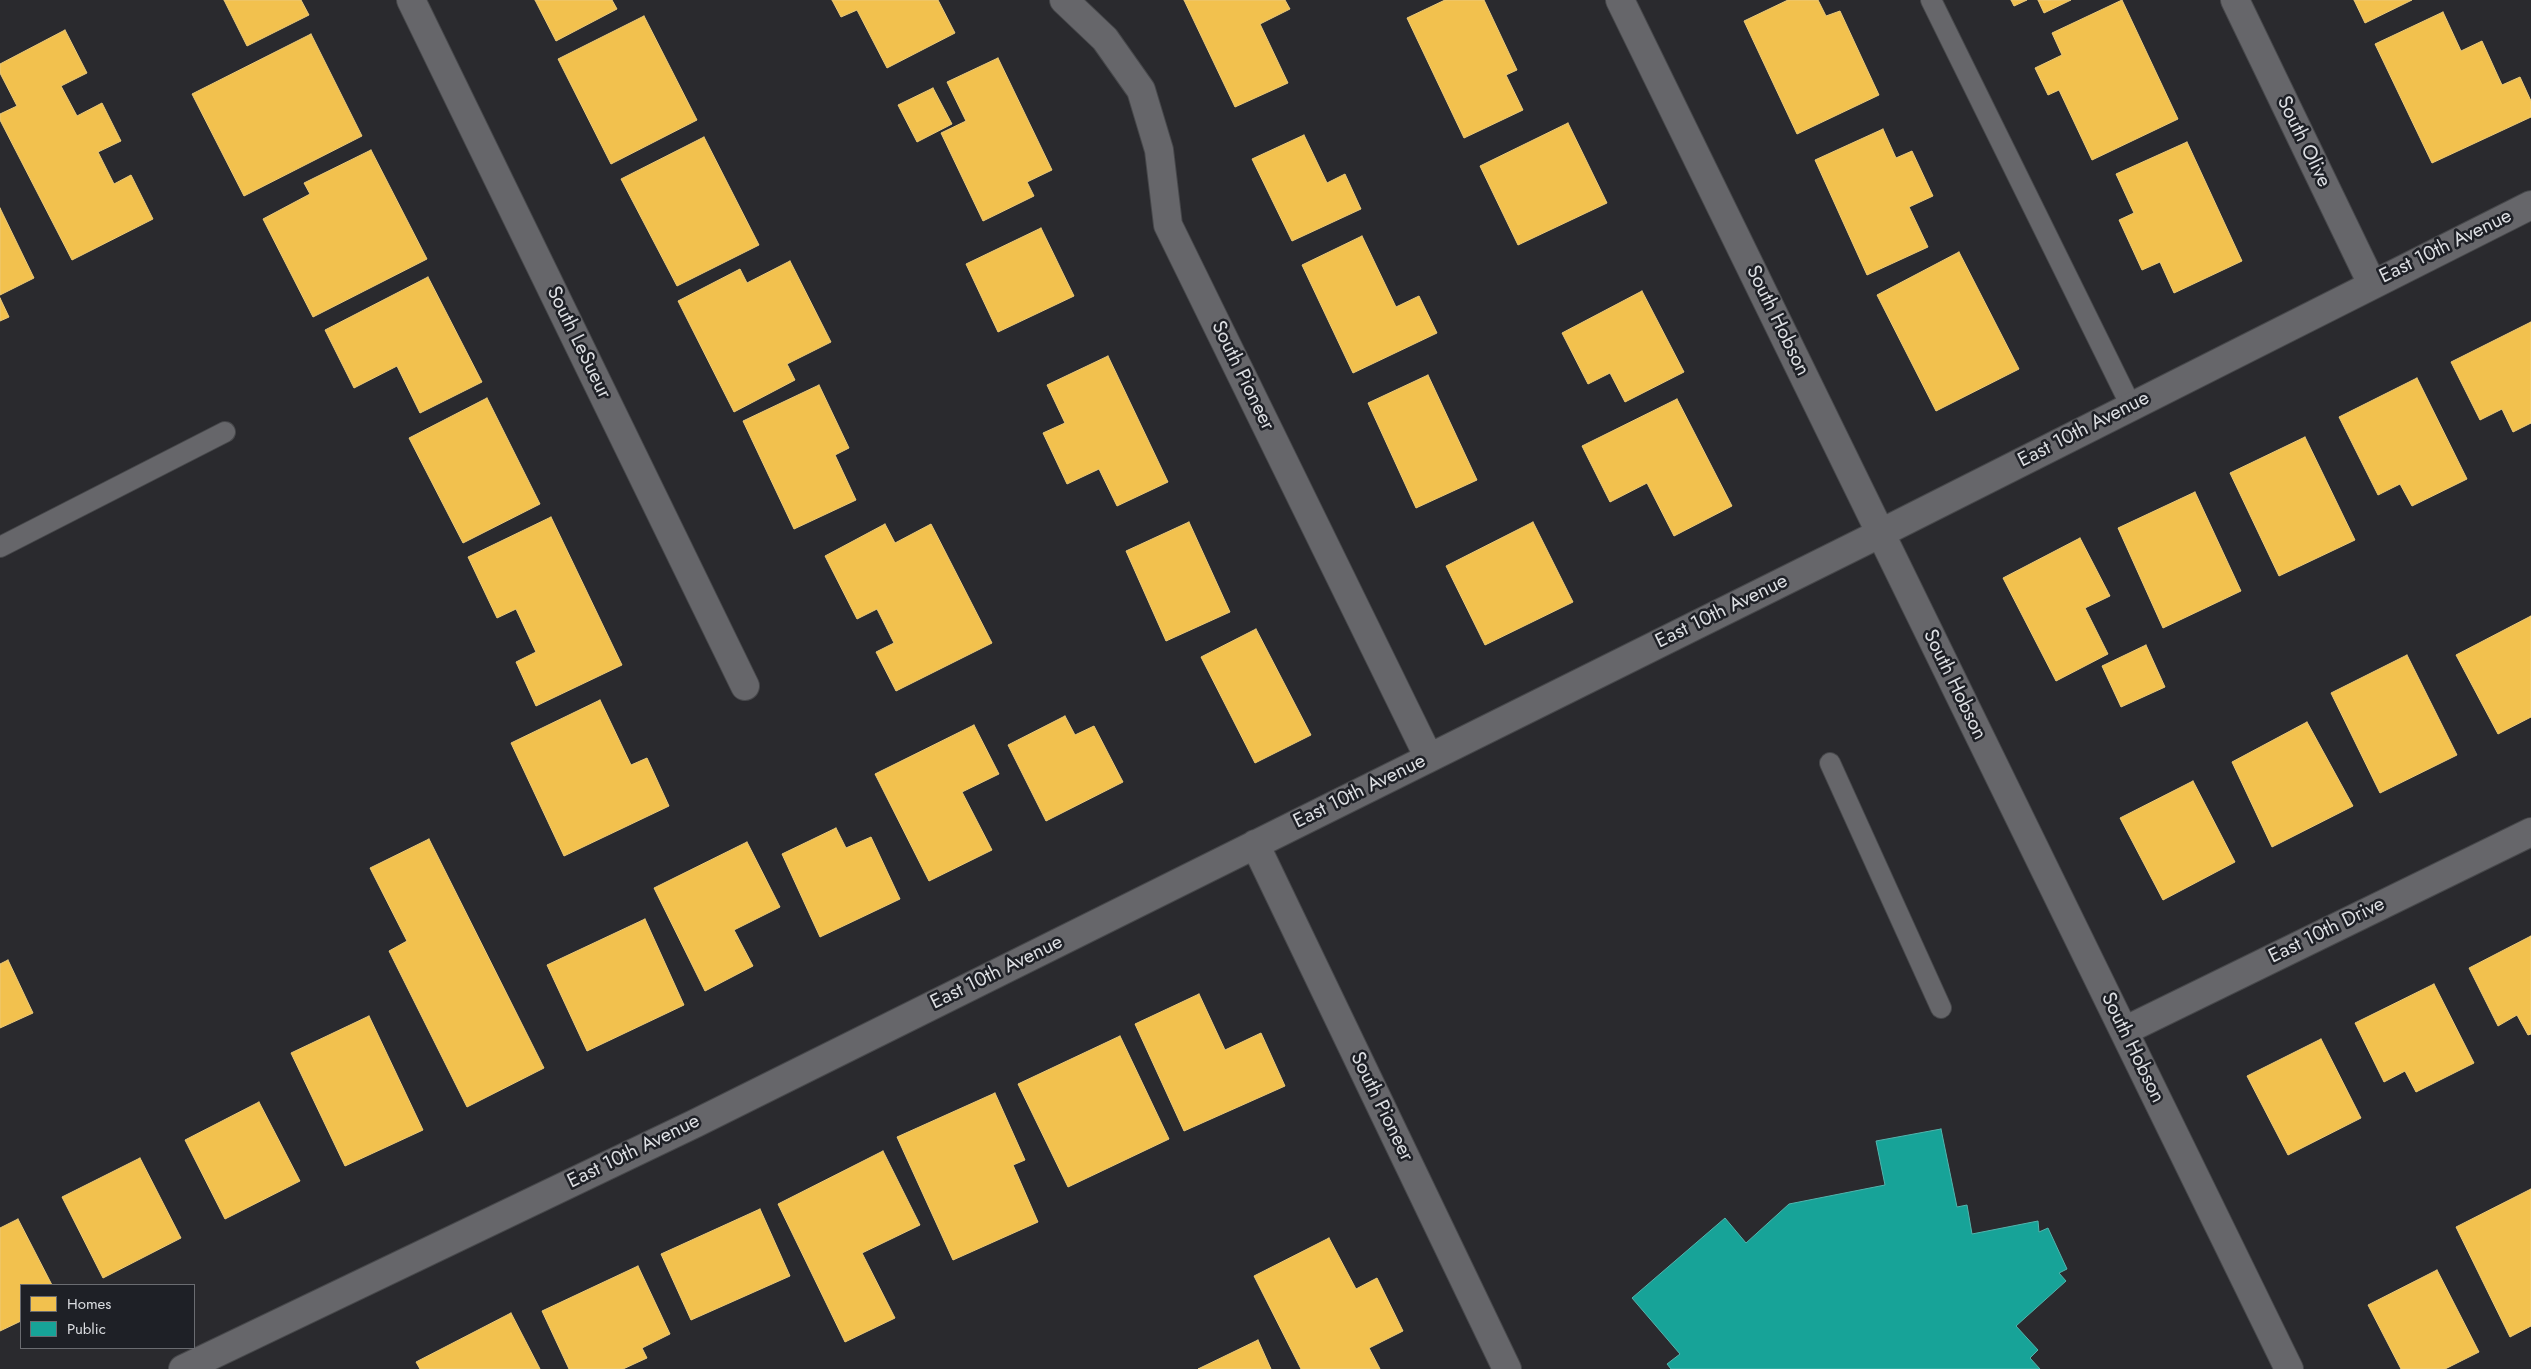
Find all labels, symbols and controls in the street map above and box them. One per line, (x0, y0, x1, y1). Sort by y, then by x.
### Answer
street label: South Olive (2271, 93, 2335, 191)
street label: East 10th Avenue (2376, 205, 2516, 289)
street label: South Hobson (1740, 262, 1814, 380)
street label: South LeSueur (540, 283, 616, 403)
street label: South Pioneer (1205, 317, 1279, 435)
street label: East 10th Avenue (2014, 387, 2154, 473)
street label: East 10th Avenue (1652, 570, 1792, 654)
street label: South Hobson (1917, 626, 1991, 744)
street label: East 10th Avenue (1290, 750, 1430, 834)
street label: East 10th Drive (2265, 893, 2389, 969)
street label: East 10th Avenue (927, 931, 1067, 1015)
street label: South Hobson (2095, 989, 2169, 1107)
street label: South Pioneer (1344, 1048, 1418, 1166)
street label: East 10th Avenue (564, 1110, 704, 1194)
legend (20, 1284, 195, 1349)
text: Homes (67, 1293, 111, 1315)
text: Public (67, 1318, 106, 1340)

